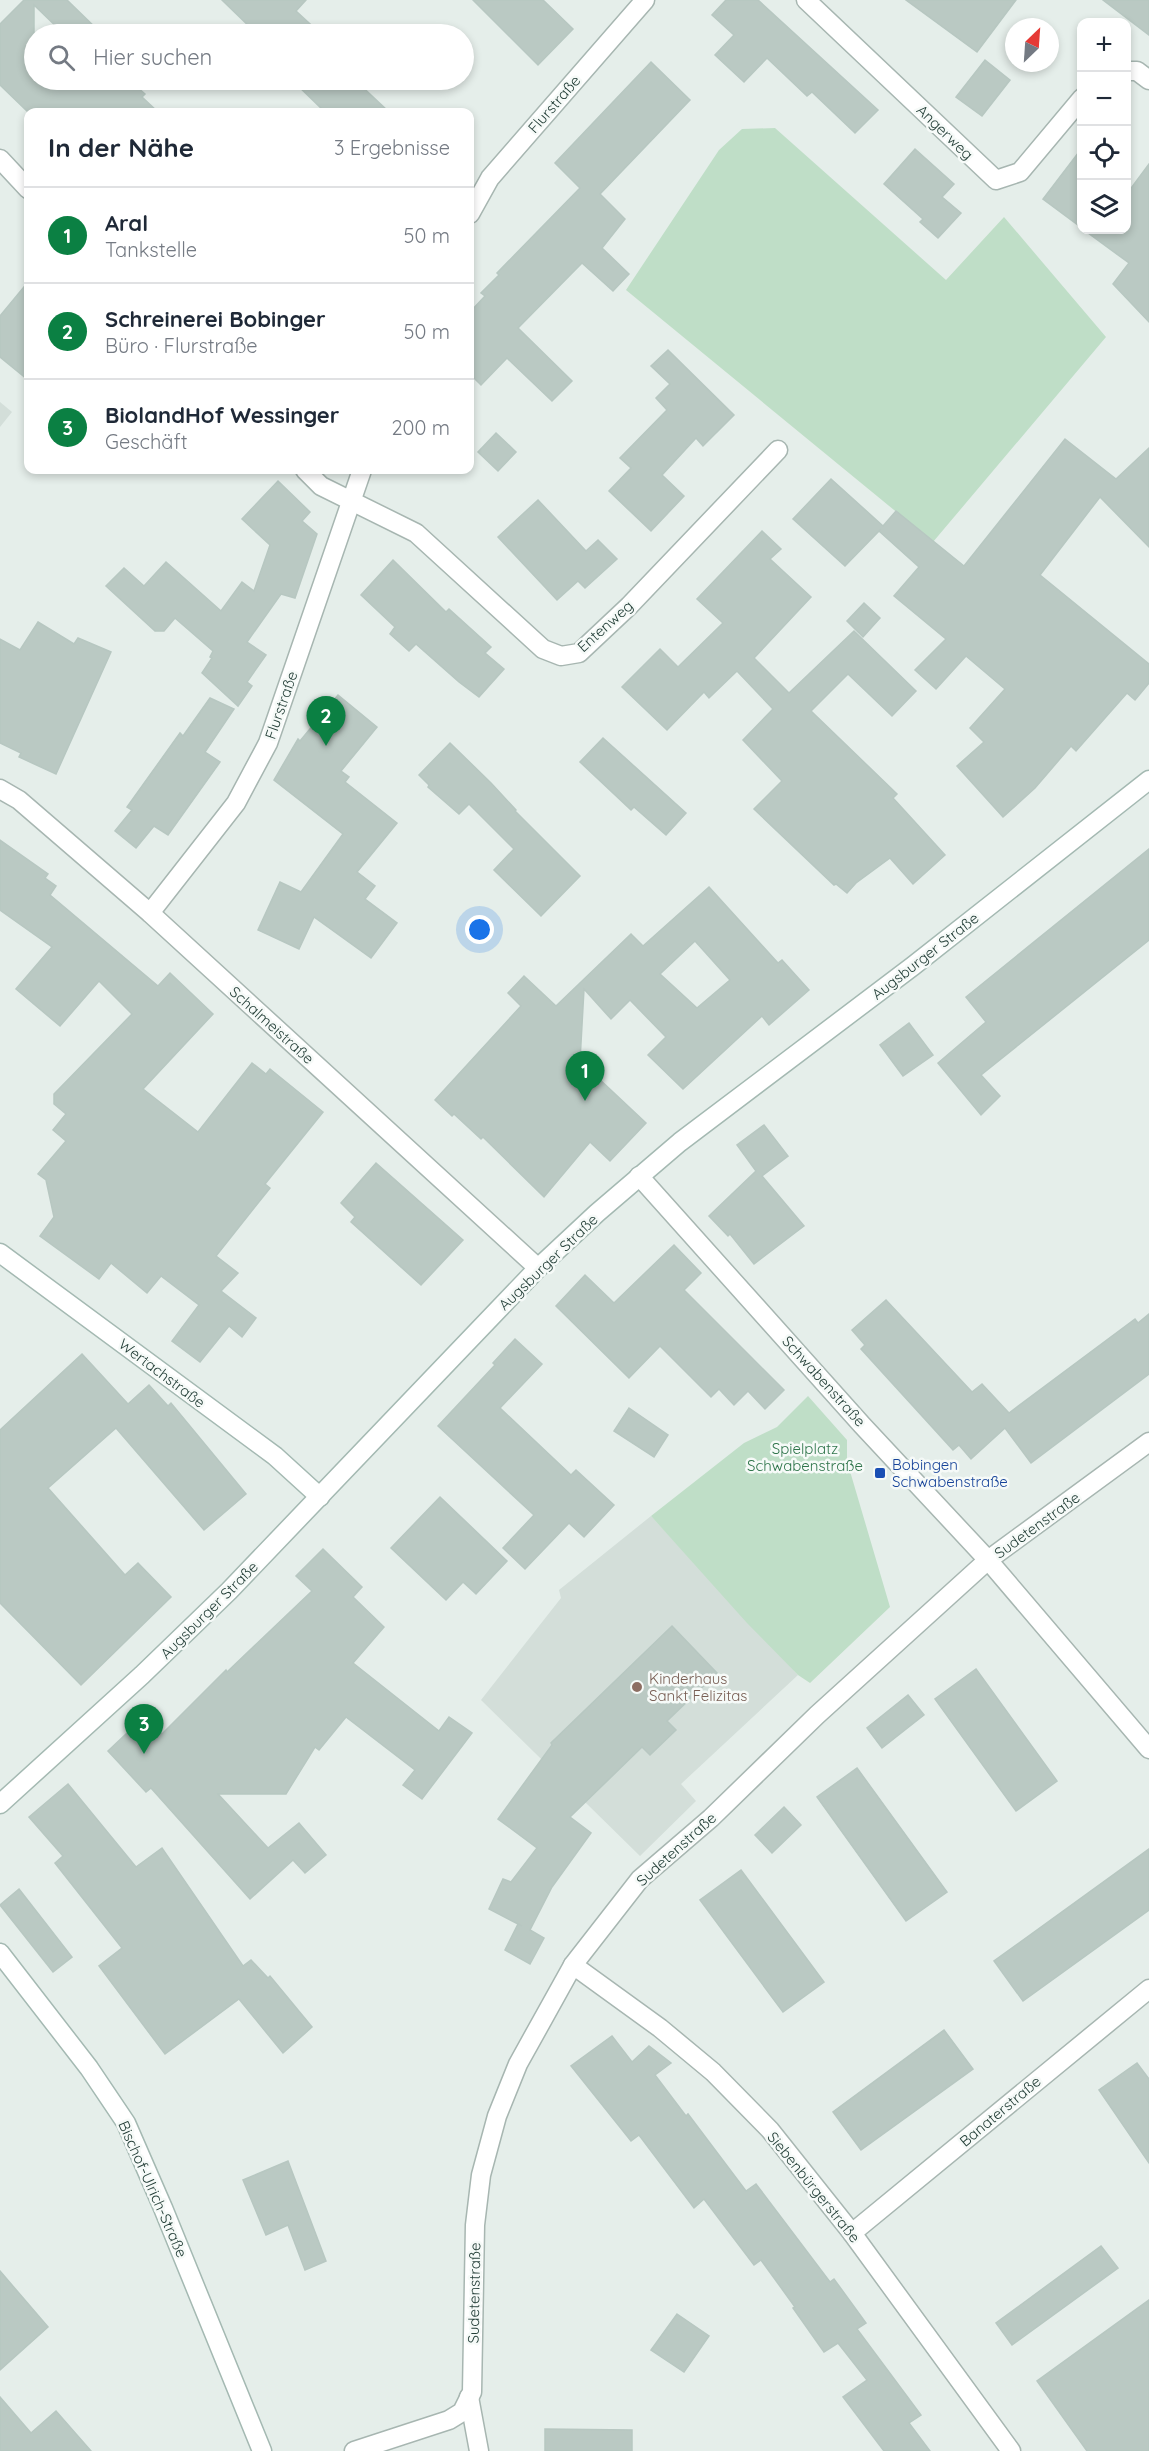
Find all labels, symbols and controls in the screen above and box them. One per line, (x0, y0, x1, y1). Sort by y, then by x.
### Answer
north arrow (1005, 18, 1059, 72)
map controls (1077, 18, 1131, 234)
button: + (1077, 18, 1131, 72)
search box (24, 24, 474, 90)
icon: search (45, 41, 78, 74)
text: Hier suchen (93, 43, 212, 71)
street label: Flurstraße (524, 71, 584, 137)
button: − (1077, 72, 1131, 126)
street label: Angerweg (913, 100, 977, 164)
button: locate (1077, 126, 1131, 180)
text: In der Nähe (48, 131, 194, 164)
text: 3 Ergebnisse (334, 135, 450, 160)
button: layers (1077, 180, 1131, 234)
text: Aral (105, 209, 148, 237)
text: 1 (64, 223, 71, 248)
text: 50 m (404, 223, 450, 248)
text: Tankstelle (105, 237, 197, 262)
text: Schreinerei Bobinger (105, 305, 326, 333)
text: 2 (62, 319, 73, 344)
text: 50 m (404, 319, 450, 344)
text: Büro · Flurstraße (105, 333, 258, 358)
text: BiolandHof Wessinger (105, 401, 339, 429)
text: 3 (62, 415, 73, 440)
text: 200 m (391, 415, 450, 440)
text: Geschäft (105, 429, 187, 454)
street label: Entenweg (573, 596, 637, 656)
street label: Flurstraße (261, 669, 301, 741)
pin: 2 (306, 696, 346, 746)
street label: Augsburger Straße (868, 908, 982, 1004)
your location (465, 915, 494, 944)
street label: Schalmeistraße (226, 982, 318, 1068)
pin: 1 (566, 1052, 604, 1101)
street label: Augsburger Straße (494, 1210, 602, 1314)
street label: Schwabenstraße (778, 1332, 870, 1430)
street label: Wertachstraße (115, 1334, 209, 1412)
park label: Spielplatz Schwabenstraße (747, 1439, 863, 1475)
place label: Bobingen Schwabenstraße (892, 1455, 1008, 1491)
marker: Bobingen Schwabenstraße (873, 1466, 887, 1480)
street label: Sudetenstraße (991, 1488, 1083, 1562)
street label: Augsburger Straße (156, 1557, 262, 1663)
place label: Kinderhaus Sankt Felizitas (649, 1669, 747, 1705)
marker: Kinderhaus Sankt Felizitas (630, 1680, 644, 1694)
pin: 3 (124, 1704, 164, 1754)
street label: Sudetenstraße (632, 1808, 720, 1890)
street label: Banaterstraße (955, 2072, 1045, 2150)
street label: Bischof-Ulrich-Straße (114, 2118, 192, 2260)
street label: Siebenbürgerstraße (763, 2128, 865, 2246)
street label: Sudetenstraße (464, 2242, 484, 2344)

